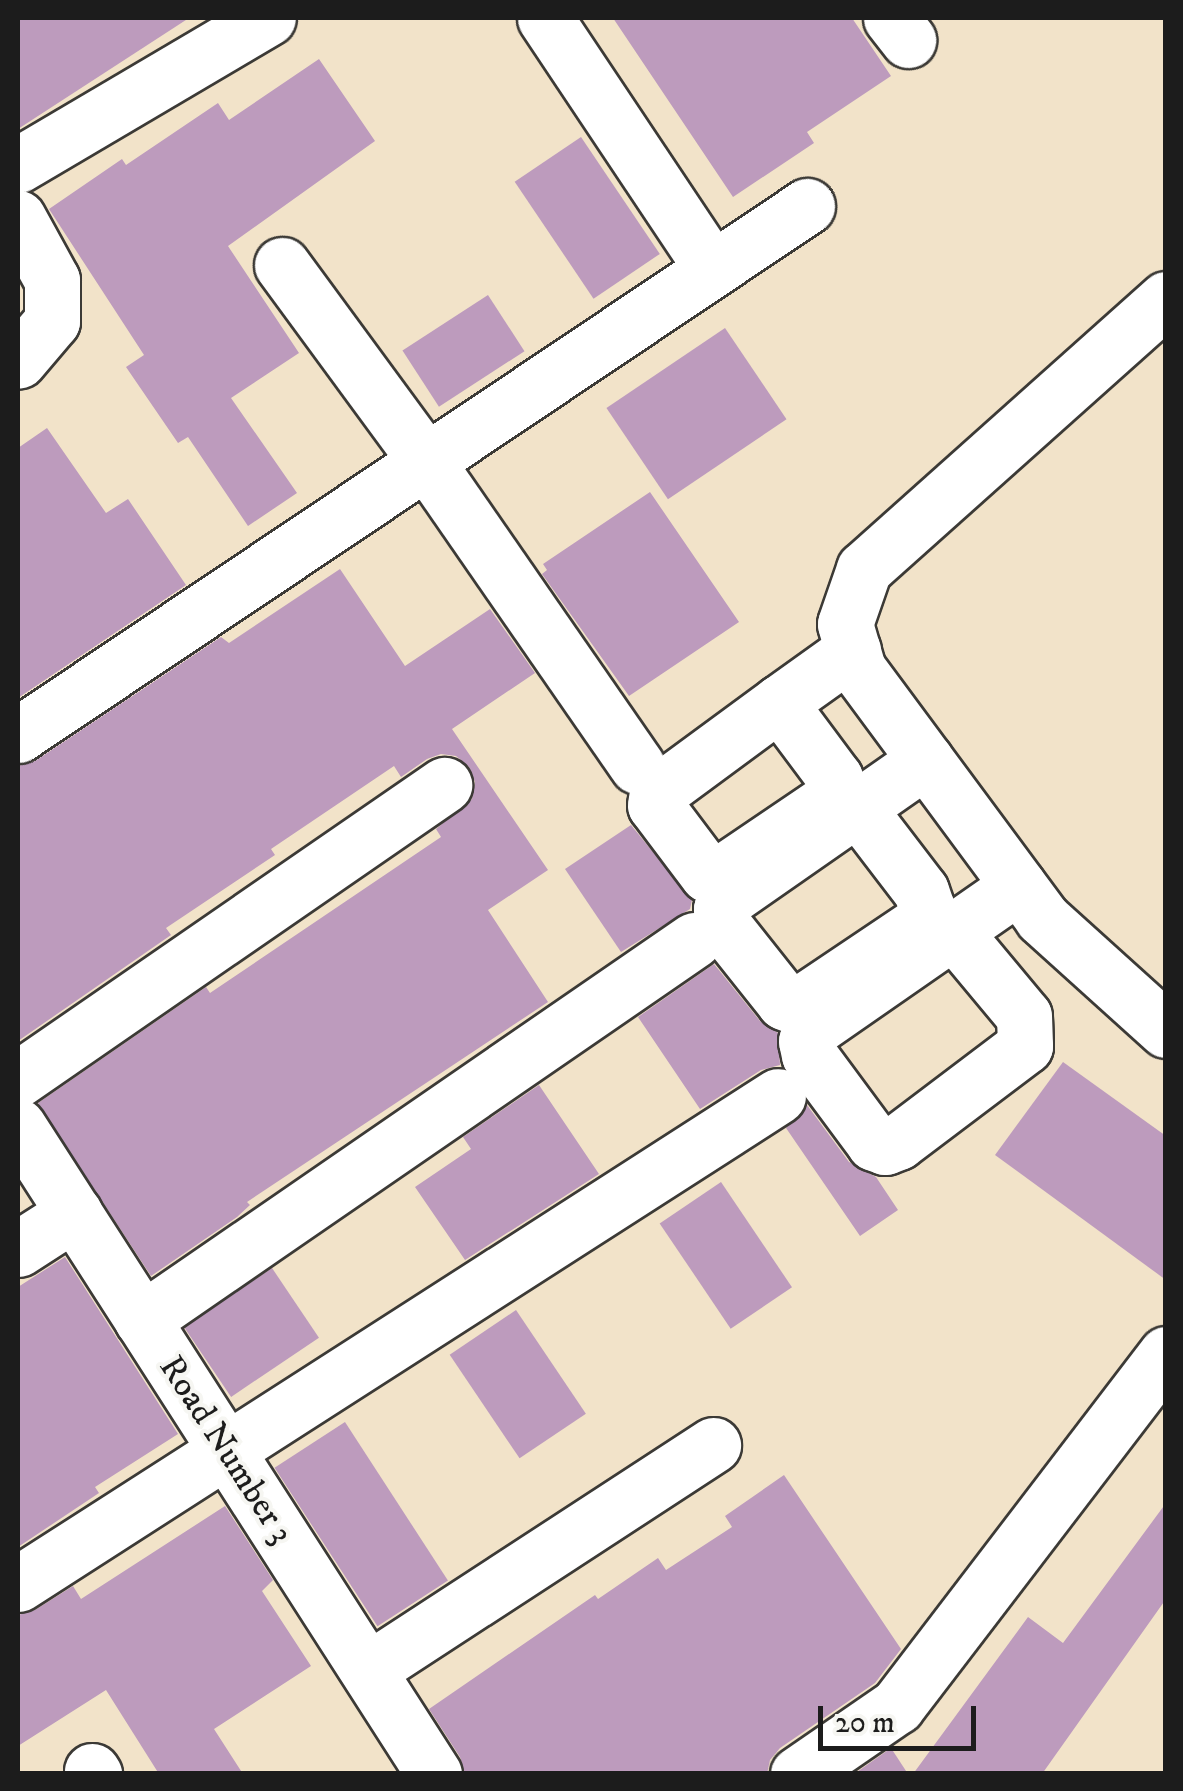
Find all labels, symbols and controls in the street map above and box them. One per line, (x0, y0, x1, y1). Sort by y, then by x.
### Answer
street label: Road Number 3 (150, 1348, 302, 1552)
scale bar (823, 1686, 980, 1748)
text: 20 m (835, 1705, 895, 1742)

